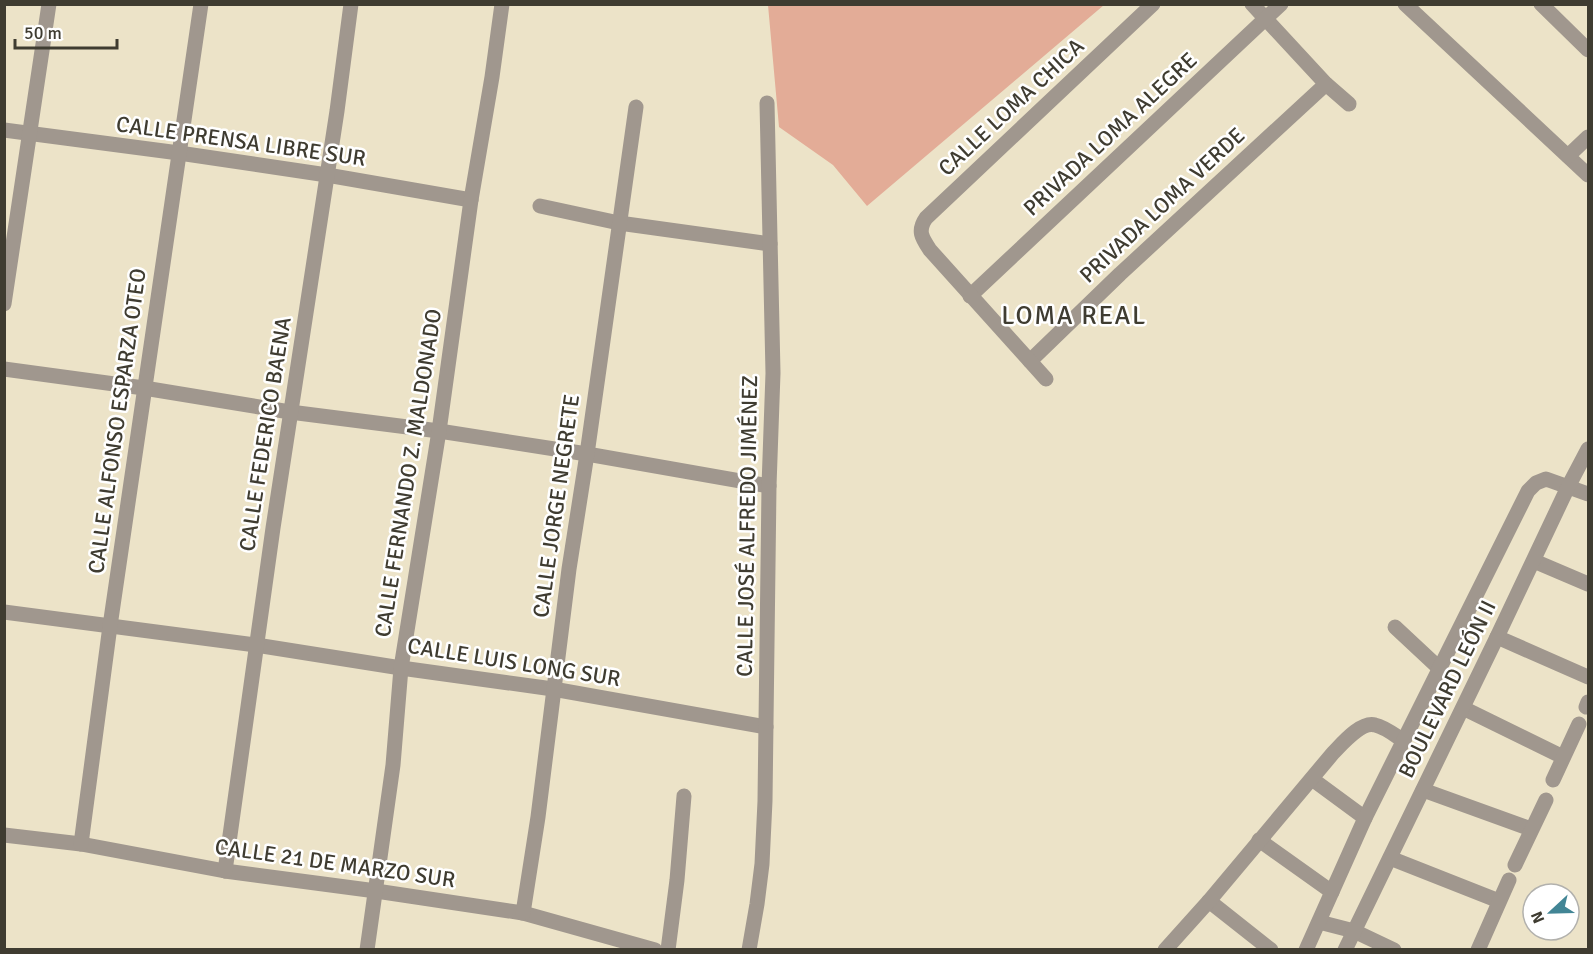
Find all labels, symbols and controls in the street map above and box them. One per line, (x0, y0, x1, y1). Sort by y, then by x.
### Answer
scale bar (15, 12, 117, 50)
text: 50 m (24, 22, 62, 44)
street label: CALLE LOMA CHICA (933, 32, 1090, 181)
street label: PRIVADA LOMA ALEGRE (1018, 47, 1202, 221)
street label: CALLE PRENSA LIBRE SUR (114, 110, 368, 172)
street label: PRIVADA LOMA VERDE (1074, 122, 1250, 288)
street label: CALLE ALFONSO ESPARZA OTEO (82, 267, 152, 575)
district label: LOMA REAL (1001, 300, 1147, 332)
street label: CALLE FERNANDO Z. MALDONADO (369, 307, 447, 639)
street label: CALLE FEDERICO BAENA (233, 314, 297, 553)
street label: CALLE JOSÉ ALFREDO JIMÉNEZ (731, 375, 763, 677)
street label: CALLE JORGE NEGRETE (527, 393, 585, 619)
street label: BOULEVARD LEÓN II (1392, 596, 1502, 782)
street label: CALLE LUIS LONG SUR (406, 632, 622, 692)
street label: CALLE 21 DE MARZO SUR (213, 833, 457, 893)
north arrow (1521, 882, 1581, 942)
text: N (1527, 908, 1549, 926)

